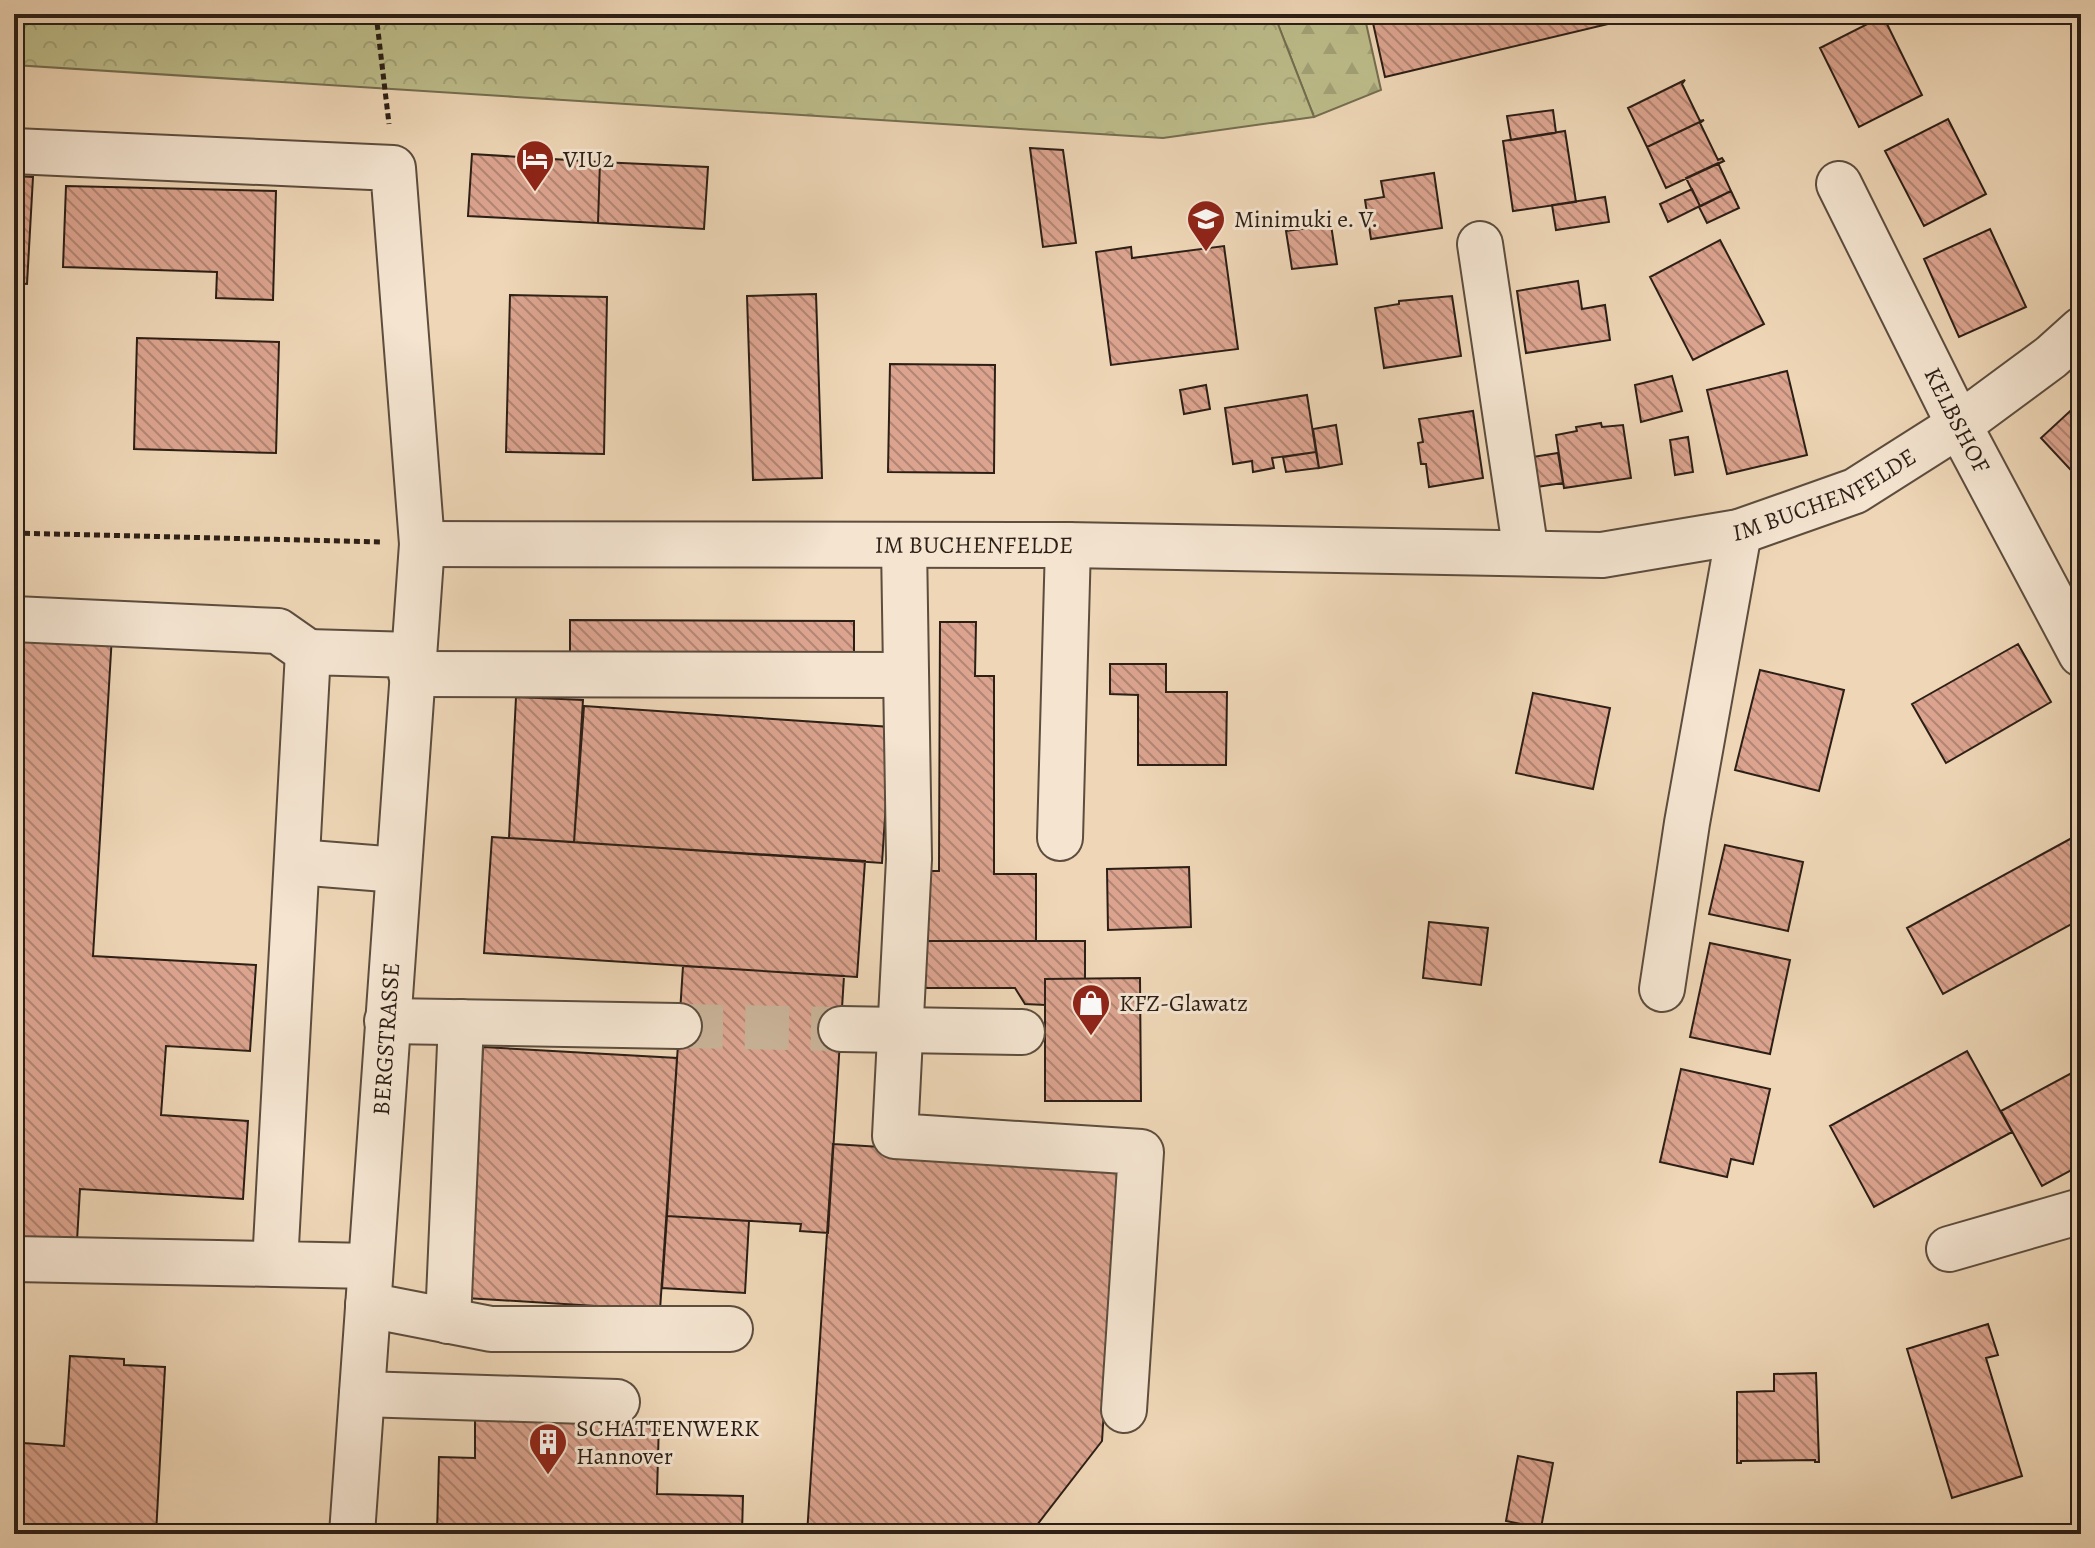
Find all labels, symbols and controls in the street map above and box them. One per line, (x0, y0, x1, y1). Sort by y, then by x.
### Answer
hotel icon: VIU2 (514, 138, 556, 193)
place label: VIU2 (562, 143, 614, 175)
school or university icon: Minimuki e. V. (1185, 198, 1227, 253)
place label: Minimuki e. V. (1234, 203, 1378, 235)
street label: KELBSHOF (1917, 362, 1998, 479)
street label: IM BUCHENFELDE (1730, 440, 1922, 549)
street label: IM BUCHENFELDE (875, 529, 1073, 561)
street label: BERGSTRASSE (365, 962, 407, 1116)
shop icon: KFZ-Glawatz (1070, 982, 1112, 1037)
place label: KFZ-Glawatz (1119, 987, 1248, 1019)
place label: SCHATTENWERK Hannover (576, 1412, 759, 1472)
building icon: SCHATTENWERK Hannover (527, 1421, 569, 1476)

